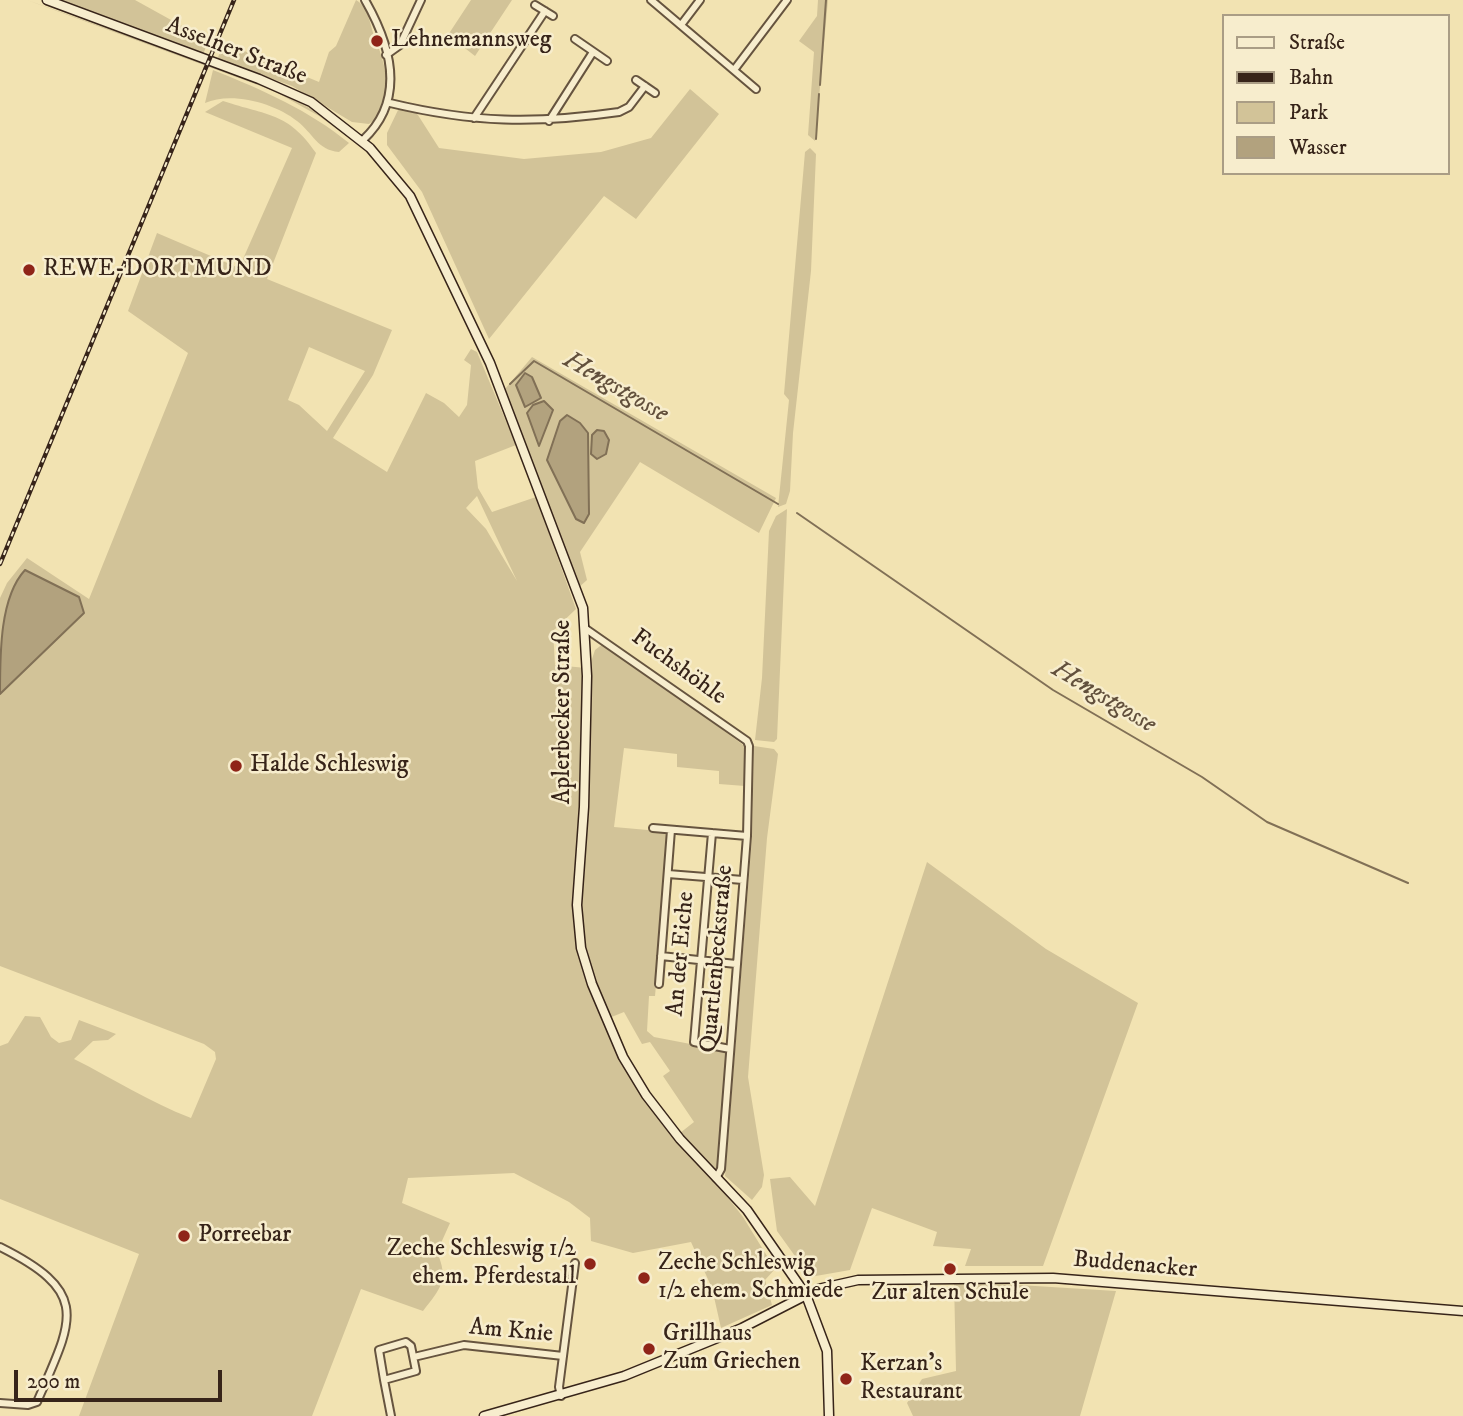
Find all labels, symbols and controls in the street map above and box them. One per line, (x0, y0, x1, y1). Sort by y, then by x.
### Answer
street label: Asselner Straße (161, 12, 311, 92)
legend (1222, 14, 1449, 175)
place label: Lehnemannsweg (391, 27, 551, 55)
text: Straße (1289, 30, 1345, 56)
marker: Lehnemannsweg (369, 33, 385, 49)
text: Bahn (1289, 65, 1333, 91)
text: Park (1289, 100, 1328, 126)
text: Wasser (1289, 135, 1346, 161)
place label: REWE-DORTMUND (43, 256, 272, 284)
marker: REWE-DORTMUND (21, 262, 37, 278)
water label: Hengstgosse (557, 345, 673, 431)
street label: Aplerbecker Straße (550, 620, 578, 804)
street label: Fuchshöhle (625, 624, 731, 712)
water label: Hengstgosse (1045, 655, 1161, 741)
place label: Halde Schleswig (250, 752, 408, 780)
marker: Halde Schleswig (228, 758, 244, 774)
street label: Quartlenbeckstraße (695, 864, 741, 1054)
street label: An der Eiche (662, 891, 702, 1017)
place label: Porreebar (198, 1222, 291, 1250)
marker: Porreebar (176, 1228, 192, 1244)
place label: Zeche Schleswig 1/2 ehem. Pferdestall (387, 1236, 576, 1292)
street label: Buddenacker (1072, 1246, 1198, 1286)
place label: Zeche Schleswig 1/2 ehem. Schmiede (658, 1250, 843, 1306)
marker: Zeche Schleswig 1/2 ehem. Pferdestall (582, 1256, 598, 1272)
marker: Zur alten Schule (942, 1261, 958, 1277)
marker: Zeche Schleswig 1/2 ehem. Schmiede (636, 1270, 652, 1286)
place label: Zur alten Schule (871, 1280, 1029, 1308)
street label: Am Knie (468, 1314, 554, 1350)
place label: Grillhaus Zum Griechen (663, 1321, 800, 1377)
marker: Grillhaus Zum Griechen (641, 1341, 657, 1357)
place label: Kerzan's Restaurant (860, 1351, 962, 1407)
scale bar (18, 1356, 226, 1400)
text: 200 m (27, 1369, 80, 1395)
marker: Kerzan's Restaurant (838, 1371, 854, 1387)

